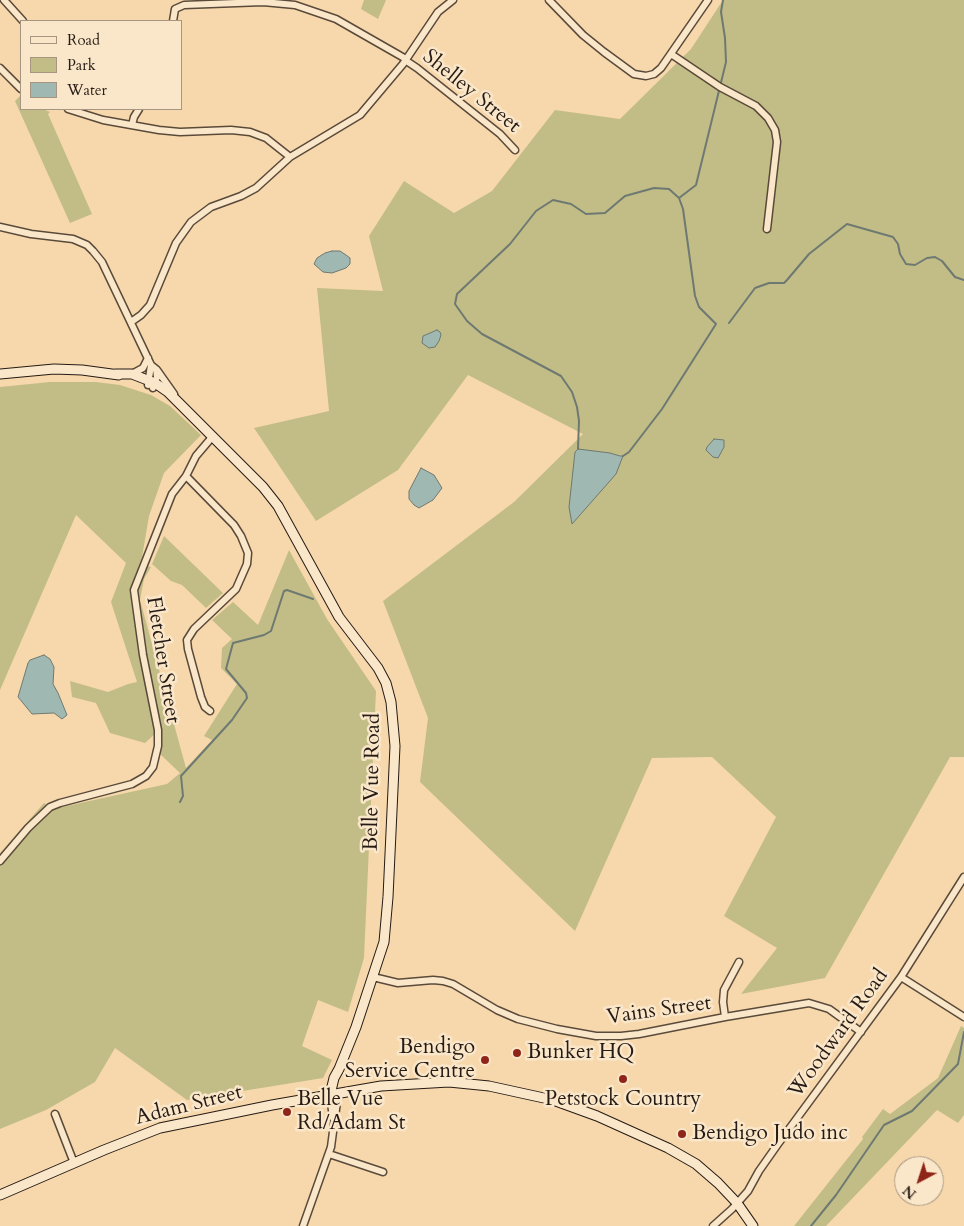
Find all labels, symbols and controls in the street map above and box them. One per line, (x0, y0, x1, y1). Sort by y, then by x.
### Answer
legend (20, 20, 182, 110)
text: Road (67, 30, 100, 50)
street label: Shelley Street (417, 45, 525, 139)
text: Park (67, 55, 96, 75)
text: Water (67, 80, 107, 100)
street label: Fletcher Street (140, 595, 184, 725)
street label: Belle Vue Road (359, 713, 387, 851)
street label: Woodward Road (784, 964, 894, 1104)
street label: Vains Street (605, 991, 713, 1031)
place label: Bendigo Service Centre (345, 1035, 475, 1085)
place label: Bunker HQ (527, 1040, 634, 1066)
marker: Bunker HQ (511, 1047, 523, 1059)
marker: Bendigo Service Centre (479, 1054, 491, 1066)
marker: Petstock Country (617, 1073, 629, 1085)
street label: Adam Street (133, 1081, 245, 1131)
place label: Belle Vue Rd/Adam St (297, 1087, 405, 1137)
place label: Petstock Country (545, 1087, 701, 1113)
marker: Belle Vue Rd/Adam St (281, 1106, 293, 1118)
place label: Bendigo Judo inc (692, 1121, 848, 1147)
marker: Bendigo Judo inc (676, 1128, 688, 1140)
north arrow (894, 1156, 944, 1206)
text: N (899, 1181, 920, 1203)

